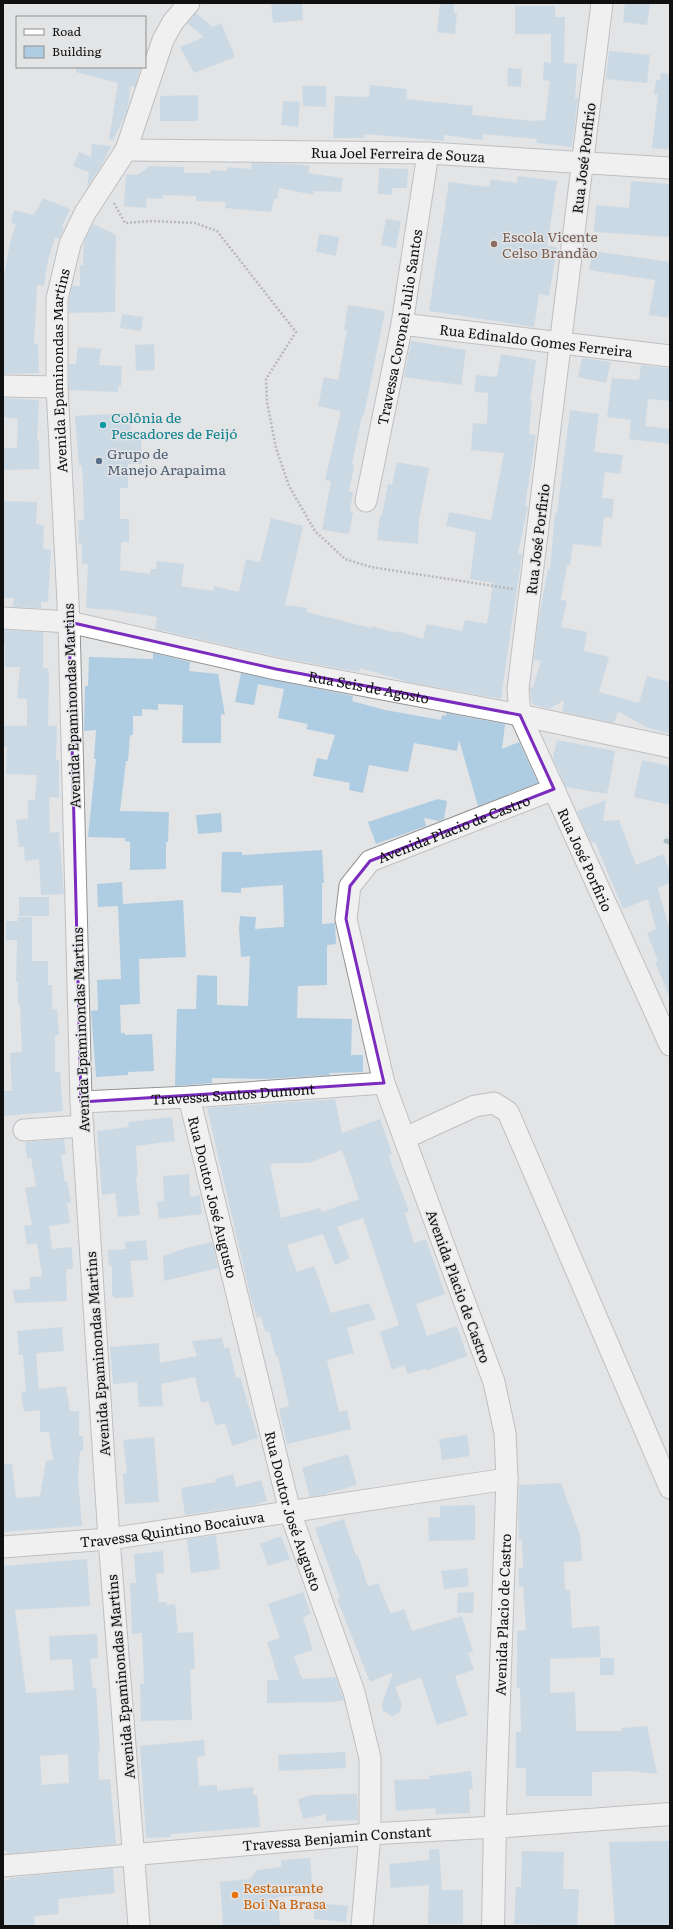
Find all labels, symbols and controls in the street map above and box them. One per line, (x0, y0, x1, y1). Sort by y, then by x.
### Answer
legend (16, 16, 146, 68)
text: Road (52, 22, 82, 40)
text: Building (52, 42, 102, 60)
street label: Rua José Porfirio (566, 101, 600, 215)
street label: Rua Joel Ferreira de Souza (311, 142, 486, 167)
place label: Escola Vicente Celso Brandão (502, 226, 598, 262)
street label: Travessa Coronel Julio Santos (372, 228, 426, 427)
marker: Escola Vicente Celso Brandão (489, 239, 499, 249)
street label: Avenida Epaminondas Martins (47, 266, 74, 474)
street label: Rua Edinaldo Gomes Ferreira (438, 319, 634, 362)
place label: Colônia de Pescadores de Feijó (111, 407, 237, 443)
marker: Colônia de Pescadores de Feijó (98, 420, 108, 430)
place label: Grupo de Manejo Arapaima (107, 443, 226, 479)
marker: Grupo de Manejo Arapaima (94, 456, 104, 466)
street label: Rua José Porfirio (520, 482, 554, 596)
street label: Avenida Epaminondas Martins (57, 603, 85, 809)
street label: Rua Seis de Agosto (307, 665, 431, 708)
street label: Avenida Placio de Castro (374, 789, 533, 867)
street label: Rua José Porfirio (553, 804, 618, 915)
street label: Avenida Epaminondas Martins (66, 927, 94, 1133)
street label: Travessa Santos Dumont (150, 1078, 316, 1109)
street label: Rua Doutor José Augusto (184, 1114, 243, 1280)
street label: Avenida Placio de Castro (422, 1206, 496, 1366)
street label: Avenida Epaminondas Martins (80, 1251, 114, 1457)
street label: Rua Doutor José Augusto (261, 1429, 327, 1594)
street label: Travessa Quintino Bocaiuva (79, 1506, 266, 1551)
street label: Avenida Placio de Castro (490, 1533, 515, 1696)
street label: Avenida Epaminondas Martins (101, 1574, 139, 1780)
street label: Travessa Benjamin Constant (241, 1821, 432, 1855)
place label: Restaurante Boi Na Brasa (243, 1877, 327, 1913)
marker: Restaurante Boi Na Brasa (230, 1890, 240, 1900)

